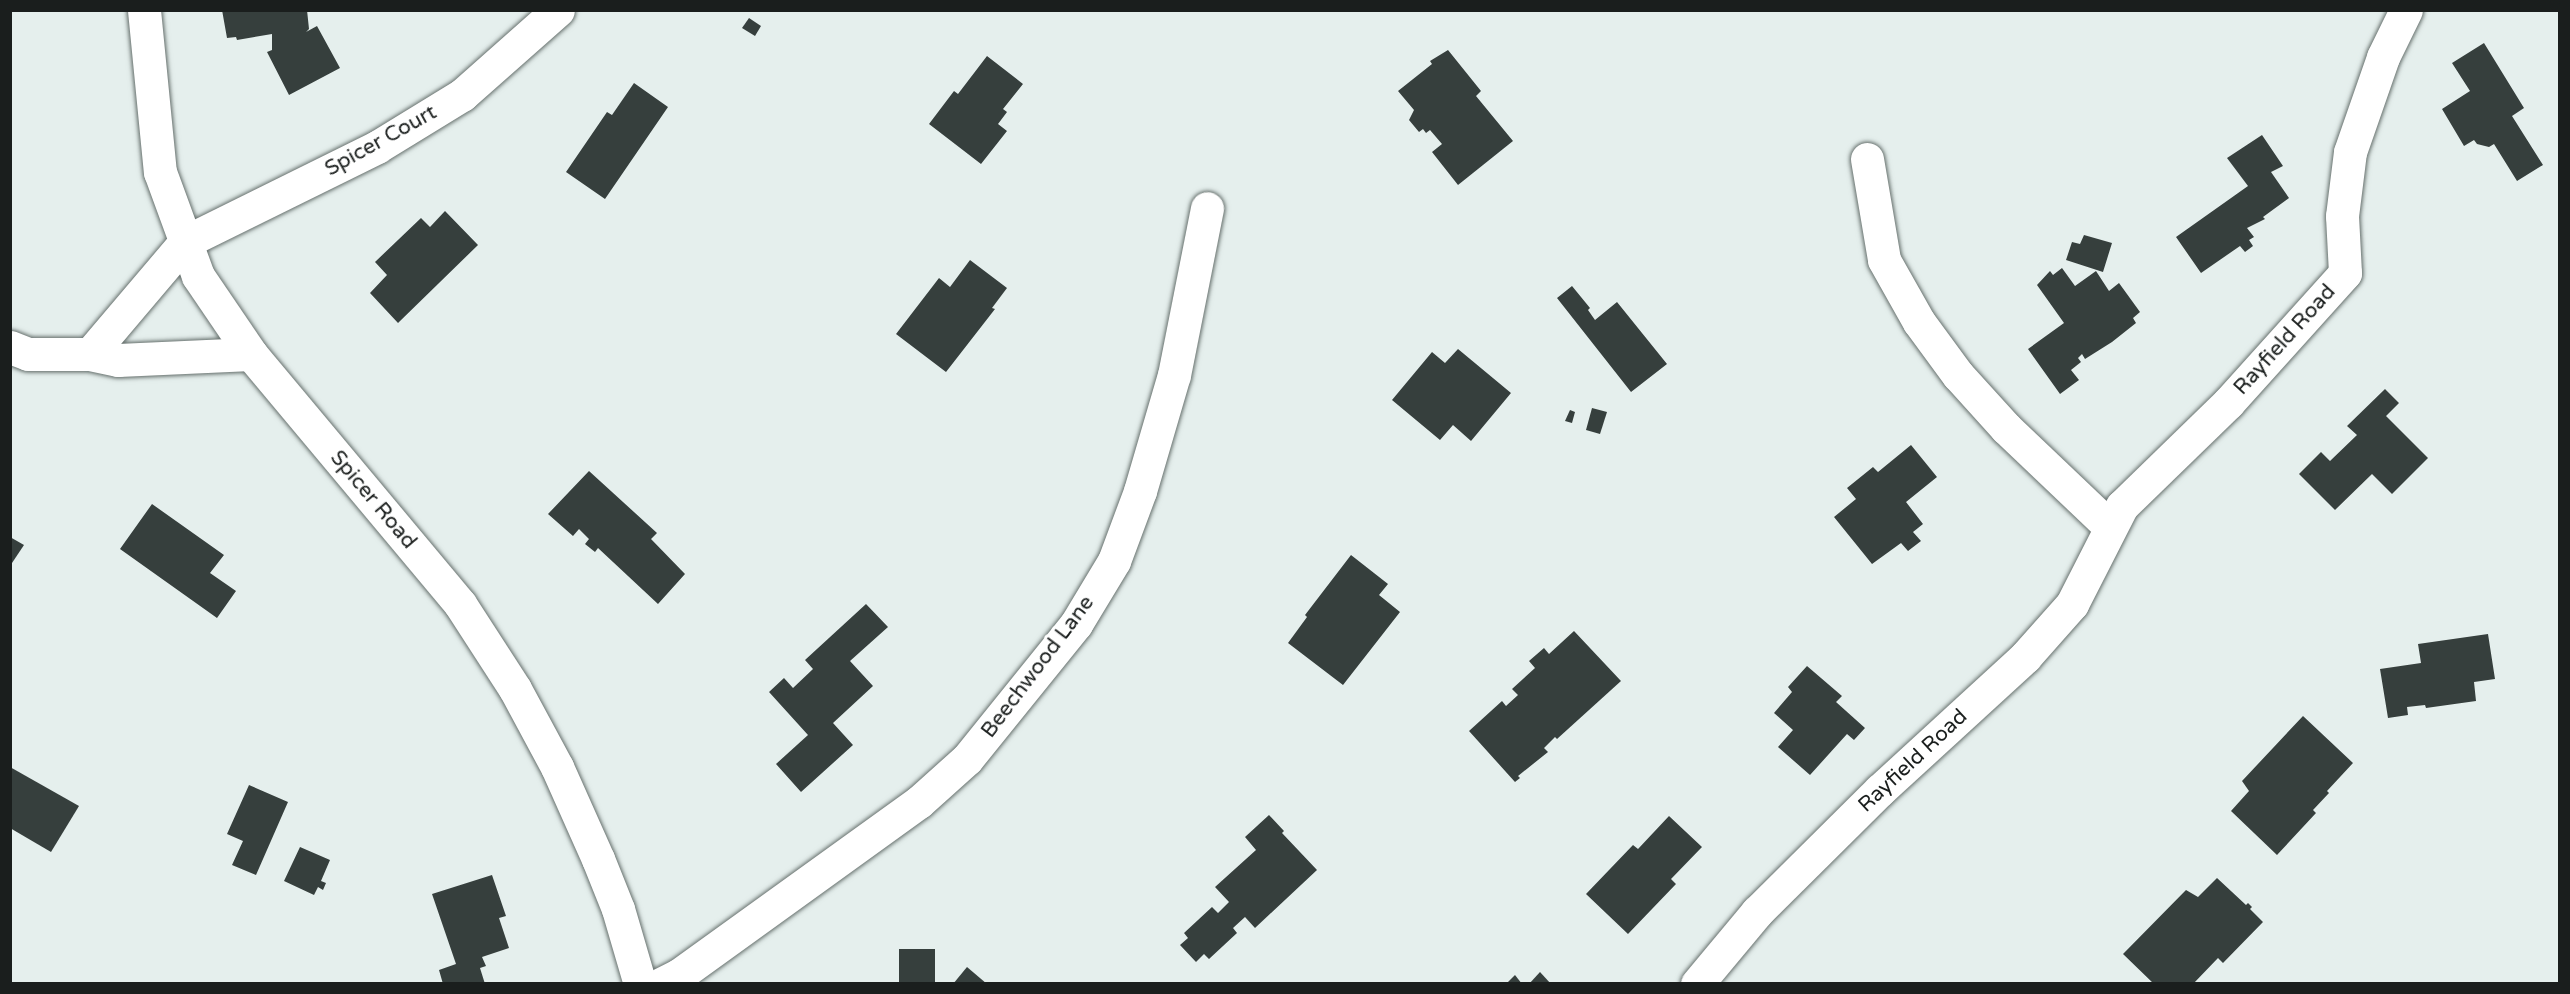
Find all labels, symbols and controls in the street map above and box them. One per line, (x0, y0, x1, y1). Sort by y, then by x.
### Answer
street label: Spicer Court (321, 100, 441, 182)
street label: Rayfield Road (2229, 280, 2341, 400)
street label: Spicer Road (325, 446, 421, 554)
street label: Beechwood Lane (976, 591, 1100, 743)
street label: Rayfield Road (1853, 704, 1973, 818)

